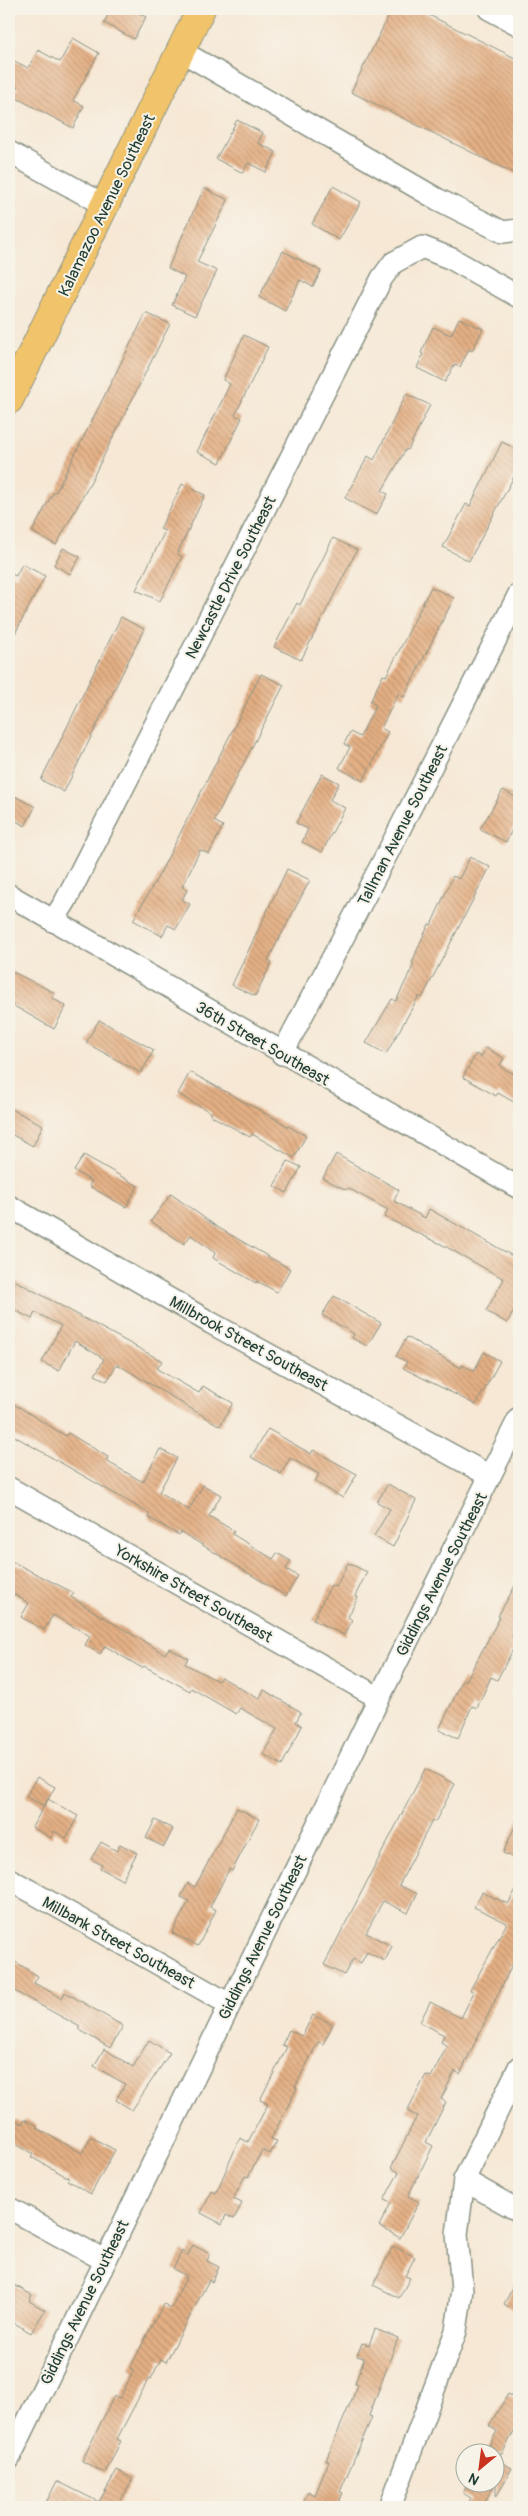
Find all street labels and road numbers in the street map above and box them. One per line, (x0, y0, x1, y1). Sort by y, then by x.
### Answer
street label: Kalamazoo Avenue Southeast (54, 110, 160, 300)
street label: Newcastle Drive Southeast (181, 492, 281, 662)
street label: Tallman Avenue Southeast (354, 741, 452, 909)
street label: 36th Street Southeast (192, 997, 334, 1091)
street label: Millbrook Street Southeast (166, 1292, 332, 1396)
street label: Giddings Avenue Southeast (392, 1489, 492, 1660)
street label: Yorkshire Street Southeast (110, 1540, 276, 1648)
street label: Giddings Avenue Southeast (214, 1851, 312, 2023)
street label: Millbank Street Southeast (39, 1893, 199, 1994)
street label: Giddings Avenue Southeast (36, 2216, 134, 2388)

